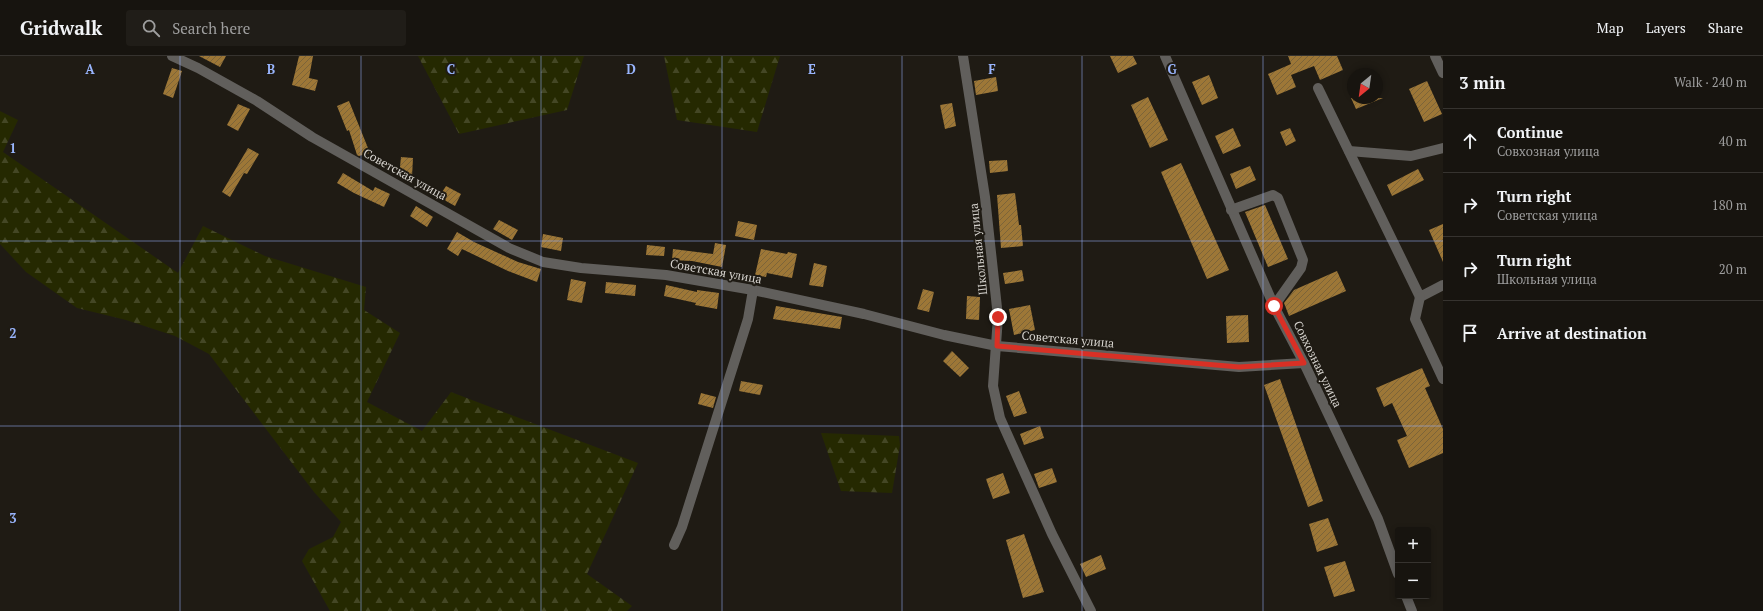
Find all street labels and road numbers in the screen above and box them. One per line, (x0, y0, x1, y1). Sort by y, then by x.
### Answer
street label: Советская улица (361, 145, 449, 203)
street label: Школьная улица (966, 202, 990, 296)
street label: Советская улица (669, 256, 763, 286)
street label: Совхозная улица (1291, 318, 1345, 410)
street label: Советская улица (1021, 327, 1115, 351)

